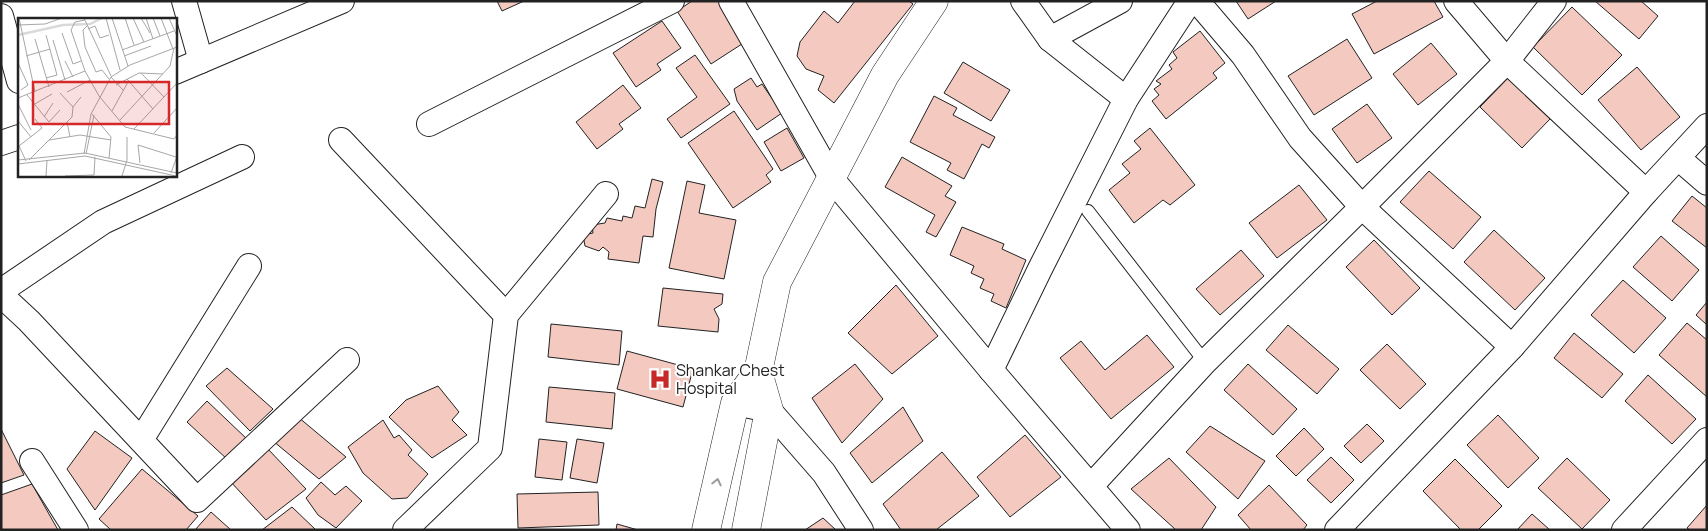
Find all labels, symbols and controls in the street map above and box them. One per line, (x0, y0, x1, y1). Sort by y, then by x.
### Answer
inset map (18, 18, 176, 176)
place label: Shankar Chest Hospital (676, 359, 785, 399)
hospital icon: Shankar Chest Hospital (647, 366, 673, 392)
one-way arrow (711, 478, 722, 487)

